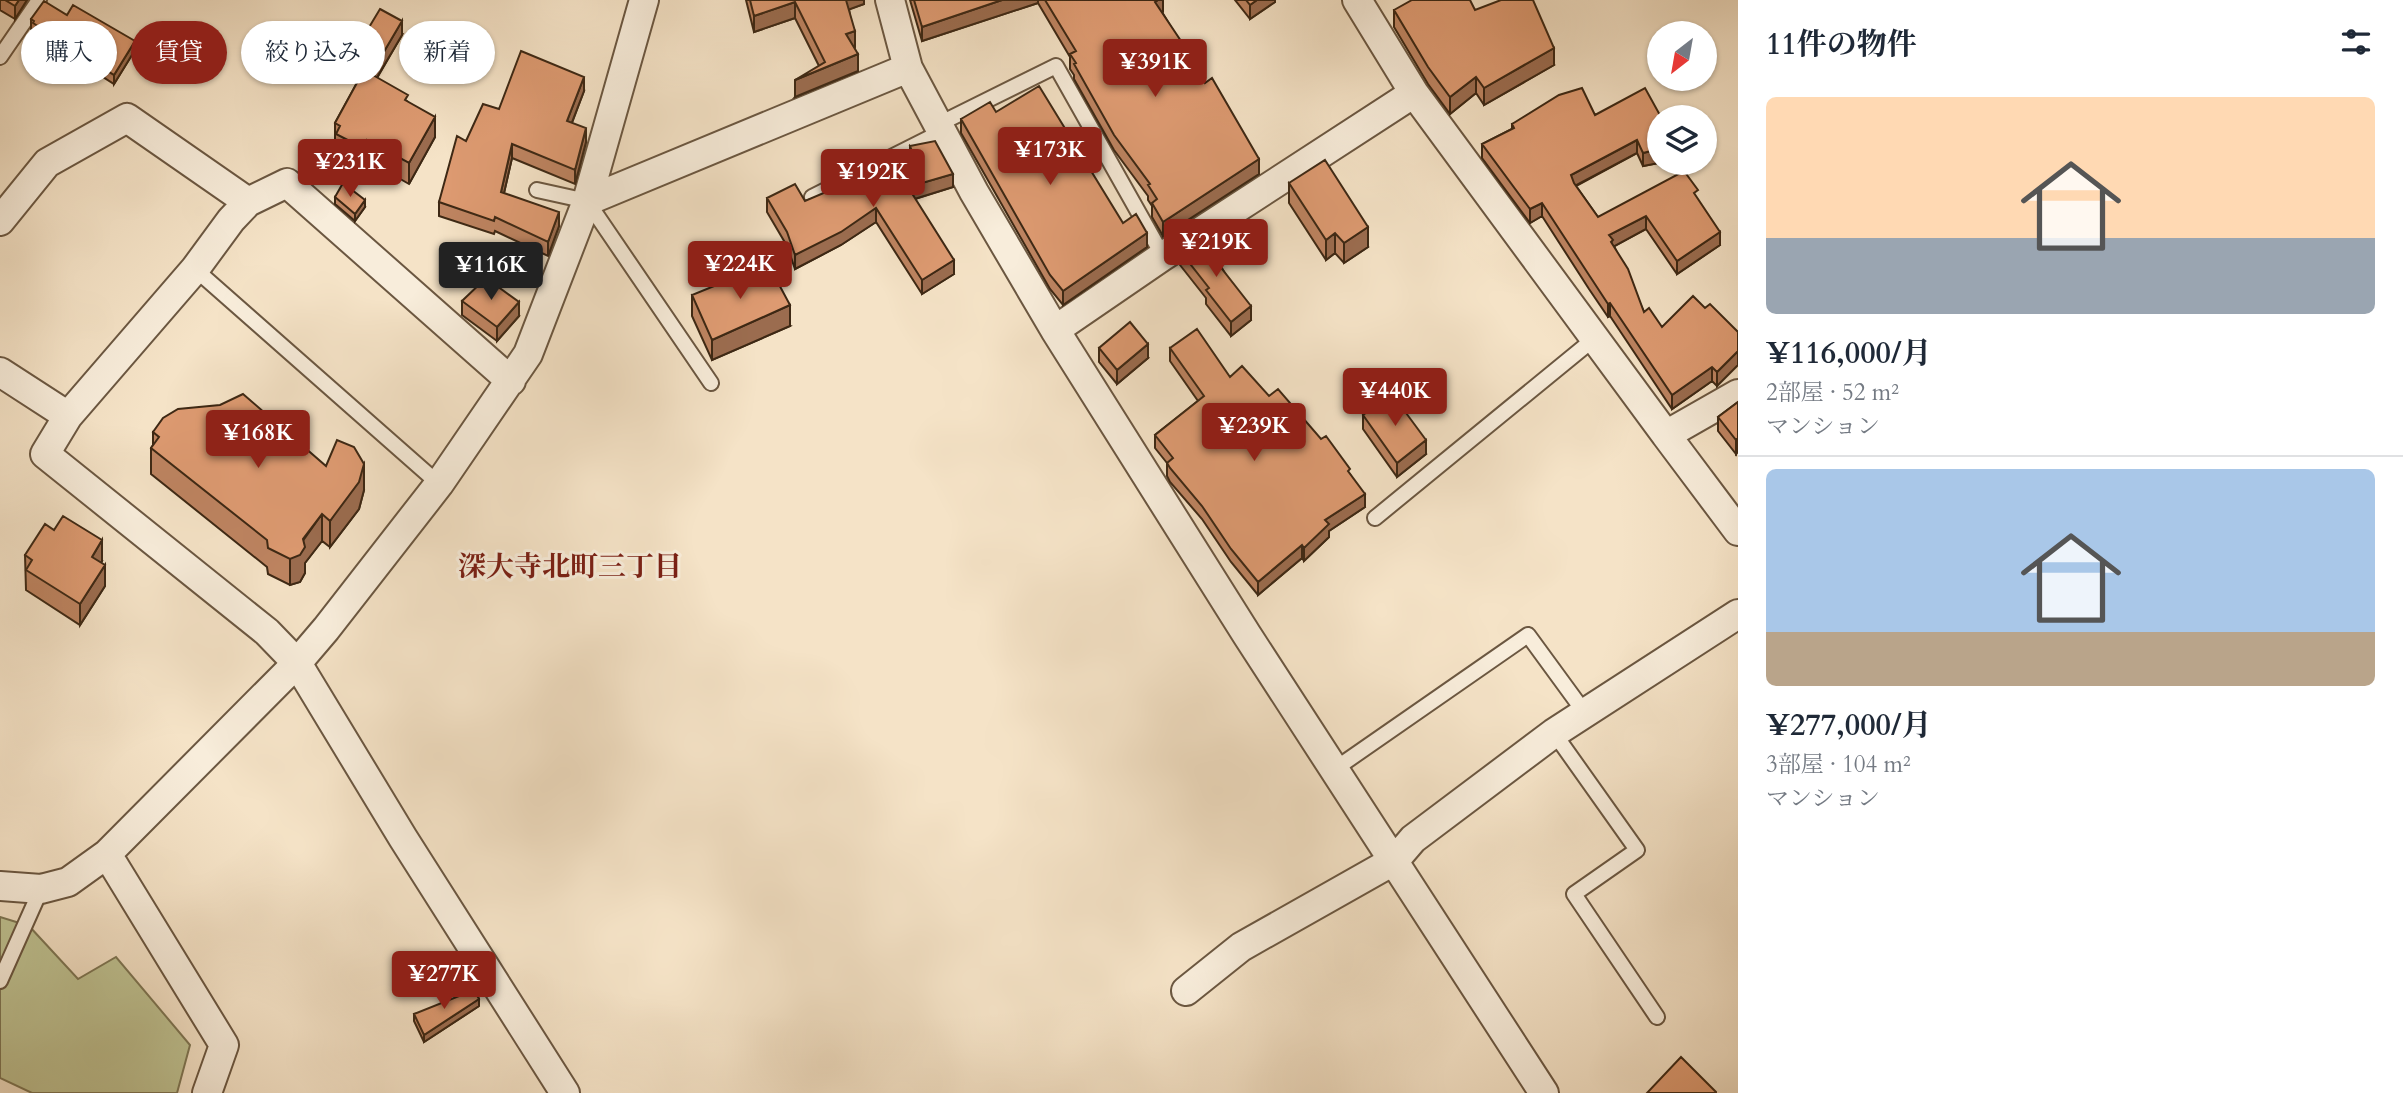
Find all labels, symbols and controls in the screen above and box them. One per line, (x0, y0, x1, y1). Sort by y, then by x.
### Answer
chip: 購入 (21, 21, 117, 84)
chip: 賃貸 (131, 21, 227, 84)
chip: 絞り込み (241, 21, 385, 84)
chip: 新着 (399, 21, 495, 84)
north arrow (1647, 21, 1717, 91)
map controls (1647, 21, 1717, 175)
icon: filters (2337, 23, 2375, 61)
text: 11件の物件 (1766, 24, 1917, 65)
pin: ¥391K (1106, 40, 1204, 99)
text: ¥391K (1119, 46, 1191, 77)
button: layers (1647, 105, 1717, 175)
pin: ¥173K (1001, 128, 1099, 187)
text: ¥173K (1014, 134, 1086, 165)
pin: ¥231K (301, 140, 399, 199)
icon: home (2008, 143, 2134, 269)
text: ¥231K (314, 146, 386, 177)
pin: ¥192K (824, 150, 922, 209)
text: ¥192K (837, 156, 909, 187)
pin: ¥219K (1167, 219, 1265, 279)
text: ¥219K (1180, 226, 1252, 257)
pin: ¥224K (691, 242, 789, 301)
pin: ¥116K (442, 243, 540, 302)
text: ¥224K (704, 248, 776, 279)
text: ¥116K (455, 249, 527, 280)
text: ¥116,000/月 (1766, 333, 1932, 374)
pin: ¥440K (1346, 368, 1444, 428)
text: ¥440K (1359, 375, 1431, 406)
text: 2部屋 · 52 m² (1766, 377, 1899, 408)
pin: ¥239K (1205, 404, 1303, 463)
pin: ¥168K (209, 410, 307, 470)
text: ¥239K (1218, 410, 1290, 441)
text: マンション (1766, 411, 1880, 442)
text: ¥168K (222, 417, 294, 448)
icon: home (2008, 515, 2134, 641)
district label: 深大寺北町三丁目 (458, 548, 682, 586)
text: ¥277,000/月 (1766, 705, 1932, 746)
text: 3部屋 · 104 m² (1766, 749, 1911, 780)
text: マンション (1766, 783, 1880, 814)
pin: ¥277K (395, 951, 493, 1011)
text: ¥277K (408, 958, 480, 989)

